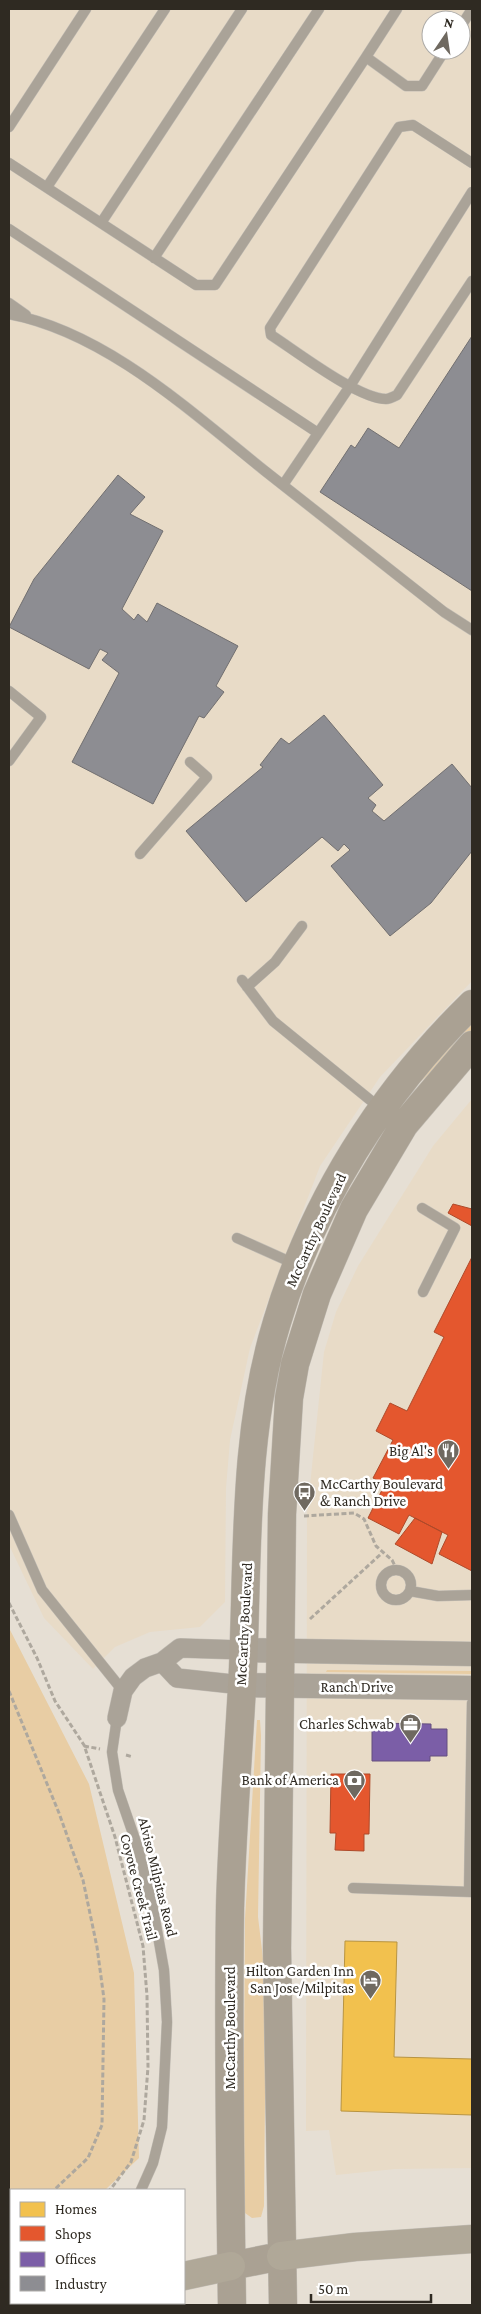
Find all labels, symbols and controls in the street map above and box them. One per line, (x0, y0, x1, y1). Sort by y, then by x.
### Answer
north arrow (421, 10, 471, 60)
text: N (442, 13, 456, 31)
street label: McCarthy Boulevard (283, 1171, 350, 1290)
restaurant icon: Big Al's (437, 1439, 461, 1470)
place label: Big Al's (389, 1443, 433, 1460)
place label: McCarthy Boulevard & Ranch Drive (320, 1476, 443, 1509)
bus stop icon: McCarthy Boulevard & Ranch Drive (292, 1481, 316, 1512)
street label: McCarthy Boulevard (233, 1562, 256, 1686)
street label: Ranch Drive (321, 1679, 394, 1695)
office icon: Charles Schwab (398, 1712, 422, 1743)
place label: Charles Schwab (299, 1716, 394, 1732)
bank icon: Bank of America (343, 1768, 367, 1799)
place label: Bank of America (242, 1772, 339, 1788)
street label: Alviso Milpitas Road (134, 1816, 181, 1939)
street label: Coyote Creek Trail (116, 1832, 161, 1942)
place label: Hilton Garden Inn San Jose/Milpitas (246, 1963, 354, 1997)
street label: McCarthy Boulevard (222, 1966, 239, 2090)
hotel icon: Hilton Garden Inn San Jose/Milpitas (358, 1968, 382, 1999)
legend (10, 2189, 185, 2304)
text: Homes (55, 2201, 97, 2217)
text: Shops (55, 2226, 91, 2243)
text: Offices (55, 2251, 96, 2267)
scale bar (311, 2272, 431, 2304)
text: Industry (55, 2276, 107, 2293)
text: 50 m (318, 2281, 348, 2297)

